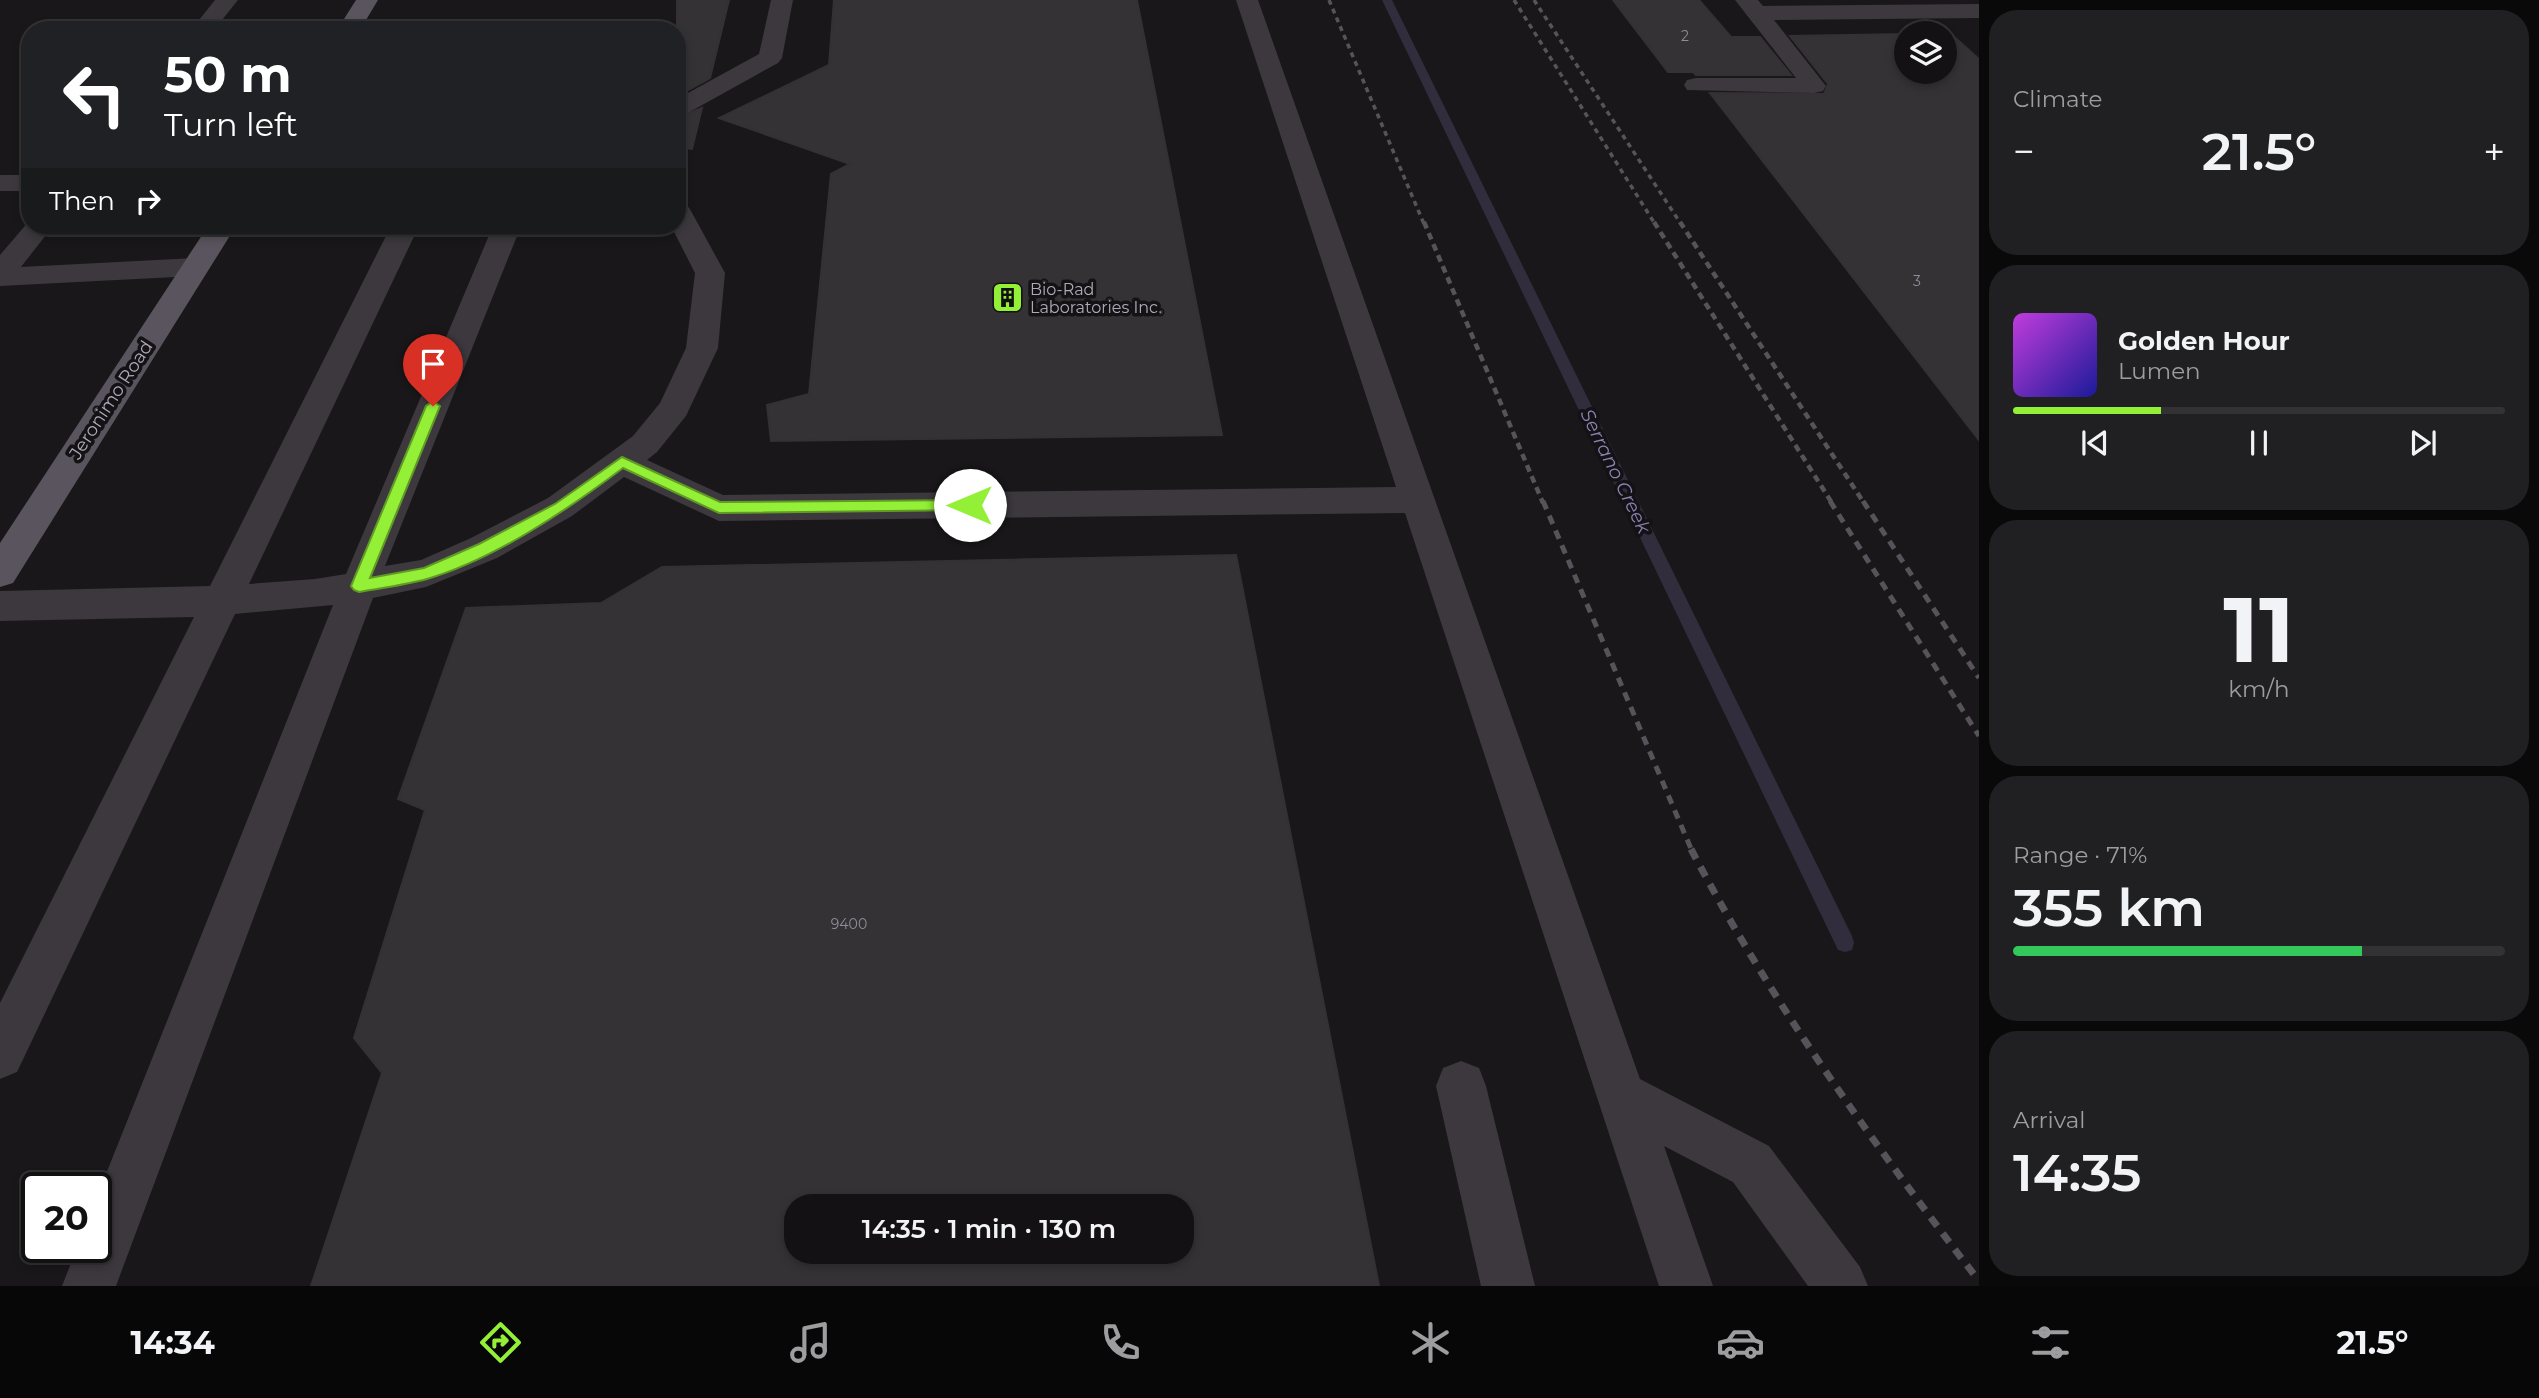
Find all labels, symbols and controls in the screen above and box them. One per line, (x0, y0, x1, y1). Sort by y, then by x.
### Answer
map controls (1894, 21, 1957, 84)
button: layers (1894, 21, 1957, 84)
house number: 2 (1681, 27, 1689, 45)
text: 50 m (164, 45, 292, 104)
icon: left (49, 49, 140, 140)
text: Climate (2013, 85, 2102, 113)
text: Turn left (164, 105, 298, 144)
text: 21.5° (2202, 120, 2316, 183)
text: − (2013, 128, 2035, 175)
text: + (2483, 128, 2505, 175)
icon: right (129, 182, 167, 220)
text: Then (49, 185, 115, 217)
house number: 3 (1913, 272, 1921, 290)
place label: Bio-Rad Laboratories Inc. (1030, 280, 1162, 317)
building icon: Bio-Rad Laboratories Inc. (990, 281, 1024, 315)
text: Golden Hour (2118, 325, 2290, 357)
pin (403, 334, 463, 406)
street label: Jeronimo Road (64, 336, 158, 464)
icon: arrive (414, 345, 452, 383)
text: Lumen (2118, 357, 2201, 385)
water label: Serrano Creek (1575, 405, 1656, 538)
icon: previous (2076, 424, 2114, 462)
icon: pause (2240, 424, 2278, 462)
icon: next (2404, 424, 2442, 462)
position arrow (933, 468, 1007, 542)
text: 11 (2223, 574, 2295, 685)
text: km/h (2228, 675, 2290, 703)
text: Range · 71% (2013, 841, 2147, 869)
text: 355 km (2013, 876, 2205, 939)
house number: 9400 (831, 915, 867, 933)
text: Arrival (2013, 1106, 2086, 1134)
text: 14:35 (2013, 1141, 2141, 1204)
speed limit sign: 20 (21, 1172, 112, 1263)
text: 14:35 · 1 min · 130 m (862, 1213, 1116, 1245)
icon: directions (476, 1318, 525, 1367)
icon: music (786, 1318, 835, 1367)
icon: phone (1096, 1318, 1145, 1367)
icon: climate (1406, 1318, 1455, 1367)
icon: car (1716, 1318, 1765, 1367)
icon: filters (2026, 1318, 2075, 1367)
text: 14:34 (131, 1323, 215, 1362)
text: 21.5° (2336, 1323, 2408, 1362)

